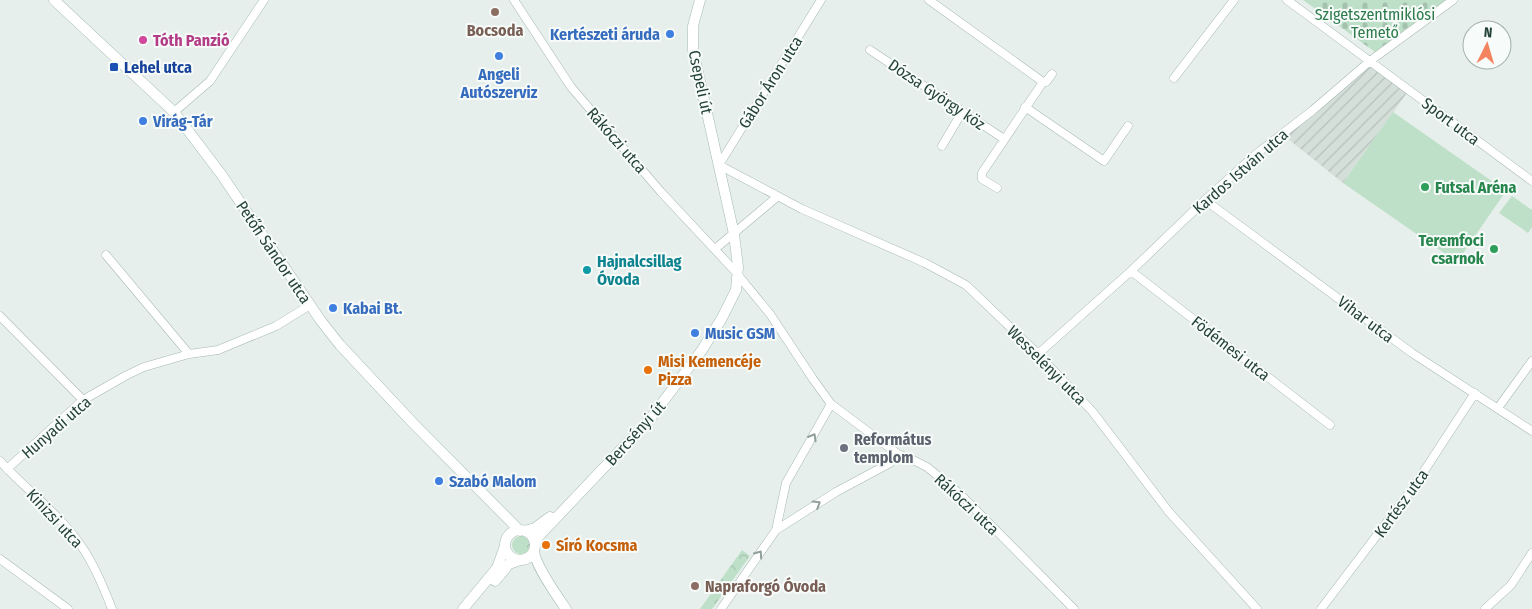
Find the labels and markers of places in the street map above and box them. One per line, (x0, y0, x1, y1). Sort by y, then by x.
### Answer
marker: Bocsoda (489, 6, 501, 18)
place label: Bocsoda (467, 21, 523, 40)
place label: Kertészeti áruda (550, 25, 660, 44)
marker: Kertészeti áruda (664, 28, 676, 40)
place label: Tóth Panzió (153, 31, 230, 50)
marker: Tóth Panzió (137, 34, 149, 46)
marker: Angeli Autószerviz (493, 50, 505, 62)
place label: Lehel utca (124, 58, 192, 77)
marker: Lehel utca (108, 61, 120, 73)
place label: Angeli Autószerviz (460, 65, 538, 102)
place label: Virág-Tár (152, 112, 213, 131)
marker: Virág-Tár (137, 115, 149, 127)
place label: Futsal Aréna (1435, 178, 1516, 197)
marker: Futsal Aréna (1419, 181, 1431, 193)
place label: Teremfoci csarnok (1418, 231, 1485, 268)
marker: Teremfoci csarnok (1488, 243, 1500, 255)
place label: Hajnalcsillag Óvoda (597, 252, 682, 289)
marker: Hajnalcsillag Óvoda (581, 264, 593, 276)
place label: Kabai Bt. (343, 299, 403, 318)
marker: Kabai Bt. (327, 302, 339, 314)
place label: Music GSM (705, 324, 776, 343)
marker: Music GSM (689, 327, 701, 339)
place label: Misi Kemencéje Pizza (658, 352, 761, 389)
marker: Misi Kemencéje Pizza (642, 364, 654, 376)
place label: Református templom (854, 430, 931, 467)
marker: Református templom (838, 442, 850, 454)
place label: Szabó Malom (449, 472, 537, 491)
marker: Szabó Malom (433, 475, 445, 487)
place label: Síró Kocsma (556, 536, 637, 555)
marker: Síró Kocsma (540, 539, 552, 551)
place label: Napraforgó Óvoda (705, 577, 826, 596)
marker: Napraforgó Óvoda (689, 580, 701, 592)

